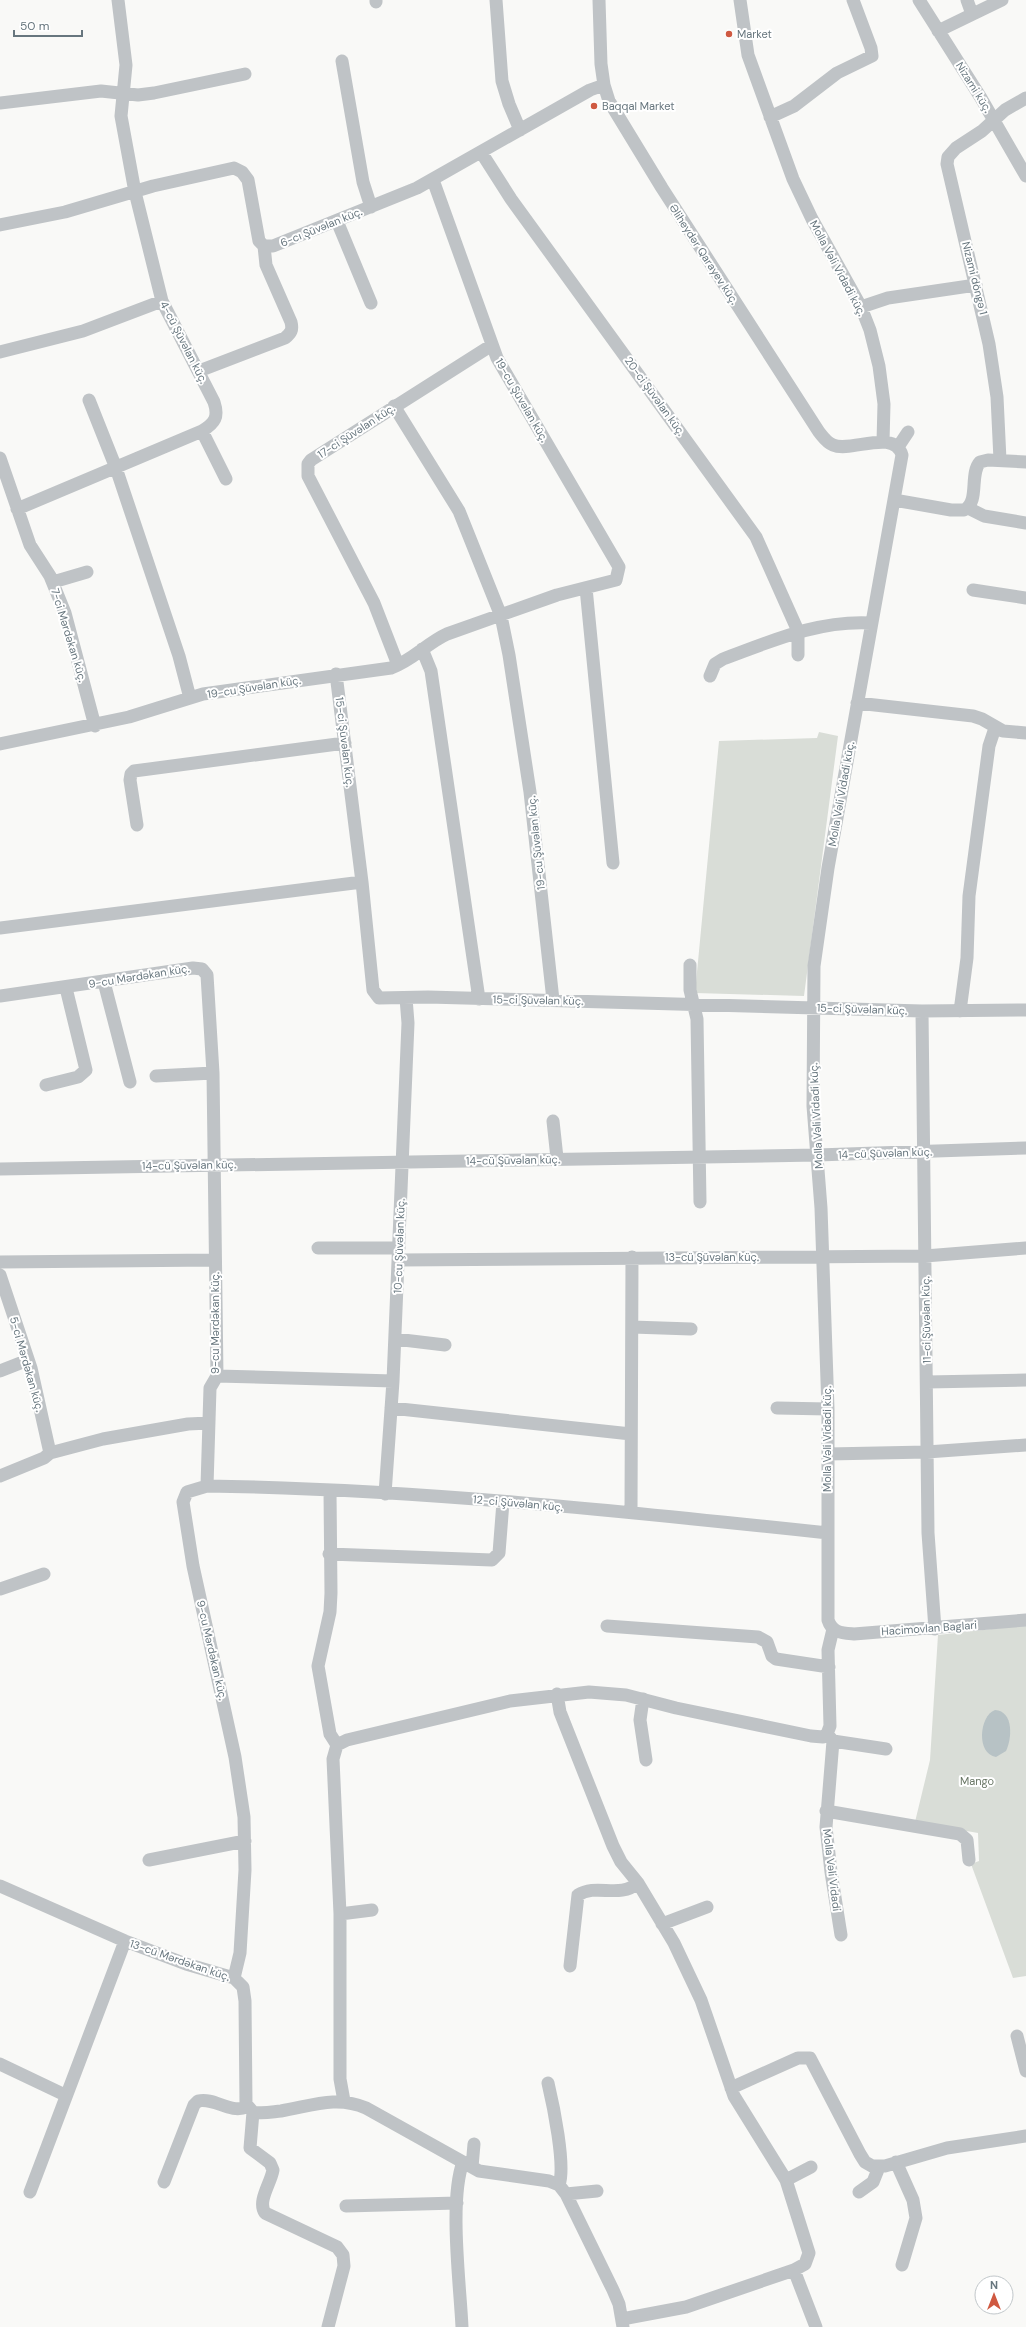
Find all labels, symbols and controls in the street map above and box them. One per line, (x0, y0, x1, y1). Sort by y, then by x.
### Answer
scale bar (14, 12, 82, 38)
text: 50 m (20, 18, 49, 34)
place label: Market (737, 27, 772, 41)
marker: Market (724, 29, 734, 39)
street label: Nizami küç. (953, 59, 995, 115)
place label: Baqqal Market (602, 99, 675, 113)
marker: Baqqal Market (589, 101, 599, 111)
street label: Əliheydər Qarayev küç. (666, 201, 742, 307)
street label: 6-cı Şüvəlan küç. (278, 204, 364, 250)
street label: Molla Vəli Vidadi küç. (807, 218, 869, 318)
street label: Nizami döngə 1 (959, 240, 991, 316)
street label: 4-cü Şüvəlan küç. (157, 298, 211, 386)
street label: 20-ci Şüvəlan küç. (622, 354, 688, 438)
street label: 19-cu Şüvəlan küç. (492, 356, 552, 444)
street label: 17-ci Şüvəlan küç. (315, 401, 397, 461)
street label: 7-ci Mərdəkan küç. (48, 587, 90, 683)
street label: 19-cu Şüvəlan küç. (206, 673, 302, 701)
street label: 15-ci Şüvəlan küç. (333, 696, 357, 788)
street label: Molla Vəli Vidadi küç. (825, 741, 857, 847)
street label: 19-cu Şüvəlan küç. (524, 795, 548, 891)
street label: 9-cu Mərdəkan küç. (88, 961, 190, 991)
street label: 15-ci Şüvəlan küç. (493, 992, 583, 1008)
street label: 15-ci Şüvəlan küç. (817, 1000, 907, 1018)
street label: Molla Vəli Vidadi küç. (806, 1063, 826, 1169)
street label: 14-cü Şüvəlan küç. (838, 1144, 932, 1162)
street label: 14-cü Şüvəlan küç. (466, 1152, 560, 1168)
street label: 14-cü Şüvəlan küç. (142, 1157, 236, 1173)
street label: 10-cu Şüvəlan küç. (390, 1198, 408, 1294)
street label: 13-cü Şüvəlan küç. (665, 1250, 759, 1264)
street label: 9-cu Mərdəkan küç. (208, 1272, 222, 1374)
street label: 11-ci Şüvəlan küç. (918, 1276, 934, 1364)
street label: 5-ci Mərdəkan küç. (7, 1315, 47, 1413)
street label: Molla Vəli Vidadi küç. (820, 1386, 834, 1492)
street label: 12-ci Şüvəlan küç. (473, 1492, 563, 1514)
street label: 9-cu Mərdəkan küç. (194, 1599, 230, 1701)
street label: Hacimovlan Baglari (881, 1618, 977, 1638)
park label: Mango (960, 1774, 994, 1788)
street label: Molla Vəli Vidadi (820, 1828, 844, 1912)
street label: 13-cü Mərdəkan küç. (128, 1936, 232, 1984)
north arrow (974, 2275, 1014, 2315)
text: N (990, 2278, 998, 2292)

